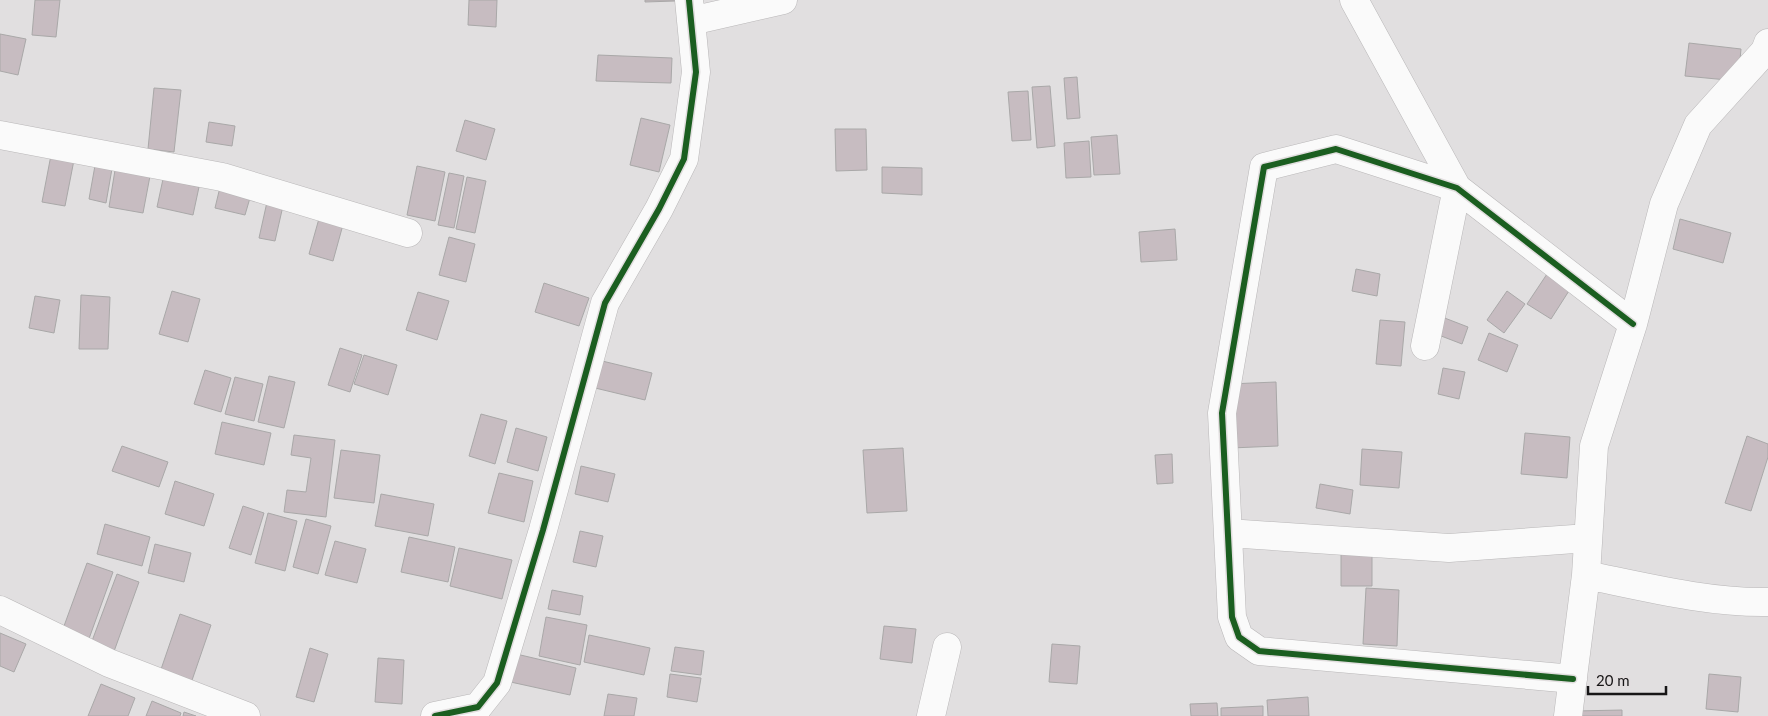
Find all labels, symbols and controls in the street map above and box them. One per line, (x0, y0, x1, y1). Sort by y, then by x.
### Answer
scale bar (1588, 664, 1666, 696)
text: 20 m (1596, 671, 1630, 689)

